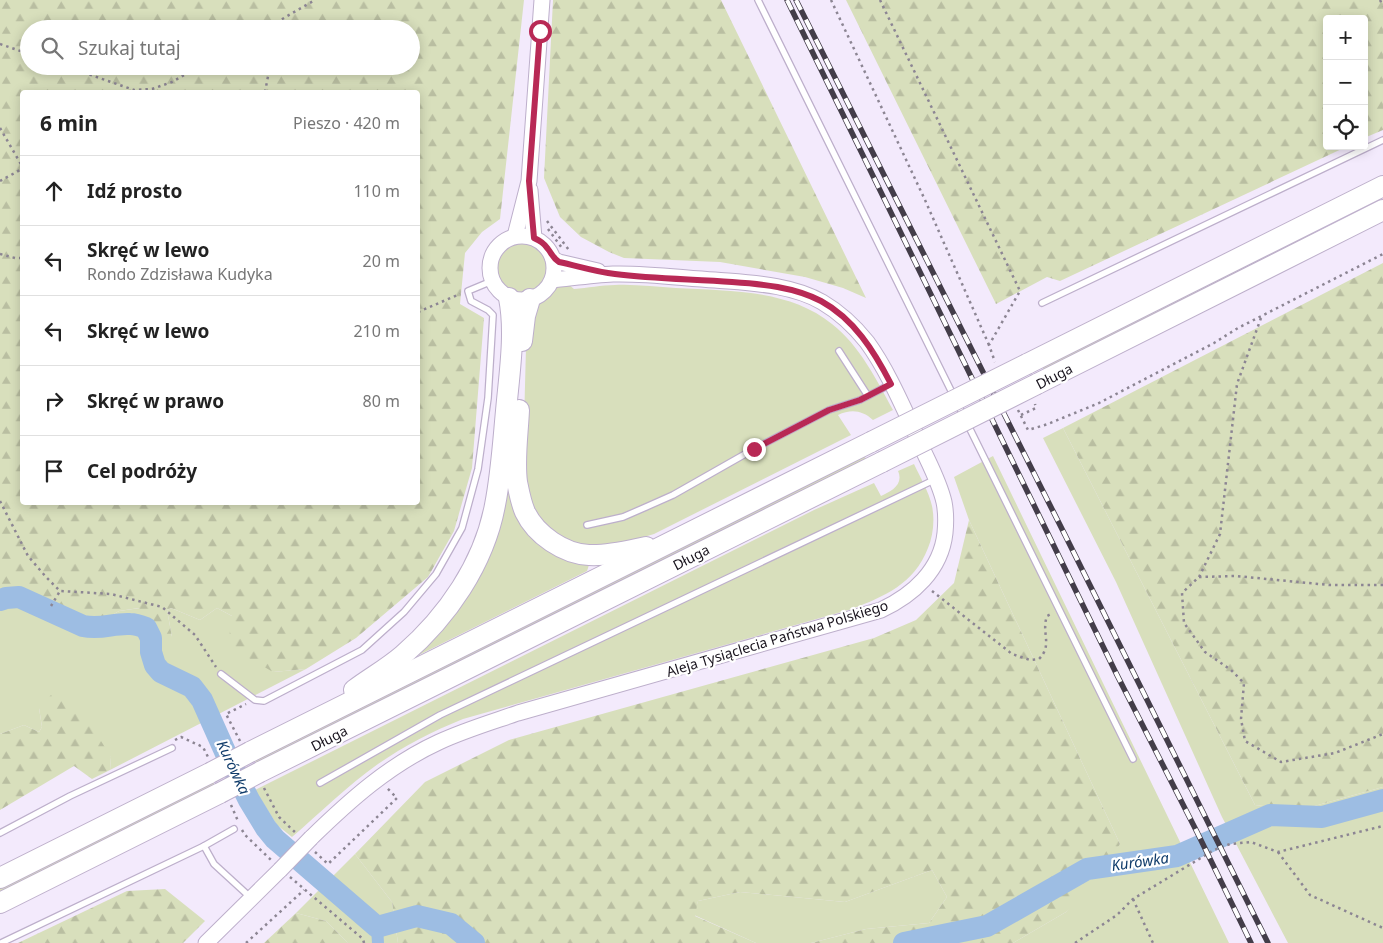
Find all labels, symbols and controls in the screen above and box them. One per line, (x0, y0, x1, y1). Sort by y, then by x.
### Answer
map controls (1323, 15, 1368, 150)
button: + (1323, 15, 1368, 60)
search box (20, 20, 420, 75)
route start (529, 20, 552, 43)
icon: search (38, 34, 66, 62)
text: Szukaj tutaj (78, 35, 181, 61)
button: − (1323, 60, 1368, 105)
button: locate (1323, 105, 1368, 150)
text: 6 min (40, 109, 98, 137)
text: Pieszo · 420 m (293, 112, 400, 134)
icon: ahead (40, 177, 68, 205)
text: Idź prosto (87, 178, 182, 204)
text: 110 m (353, 180, 400, 202)
text: Skręć w lewo (87, 237, 209, 263)
icon: left (40, 247, 68, 275)
text: 20 m (363, 250, 400, 272)
text: Rondo Zdzisława Kudyka (87, 263, 273, 285)
icon: left (40, 317, 68, 345)
text: Skręć w lewo (87, 318, 209, 344)
text: 210 m (353, 320, 400, 342)
street label: Długa (1032, 359, 1076, 393)
icon: right (40, 387, 68, 415)
text: Skręć w prawo (87, 388, 224, 414)
text: 80 m (363, 390, 400, 412)
route end (743, 438, 766, 461)
icon: arrive (40, 457, 68, 485)
text: Cel podróży (87, 458, 197, 484)
street label: Długa (669, 540, 713, 574)
street label: Aleja Tysiąclecia Państwa Polskiego (664, 595, 890, 681)
street label: Długa (307, 721, 351, 755)
water label: Kurówka (213, 737, 255, 798)
water label: Kurówka (1110, 847, 1170, 875)

